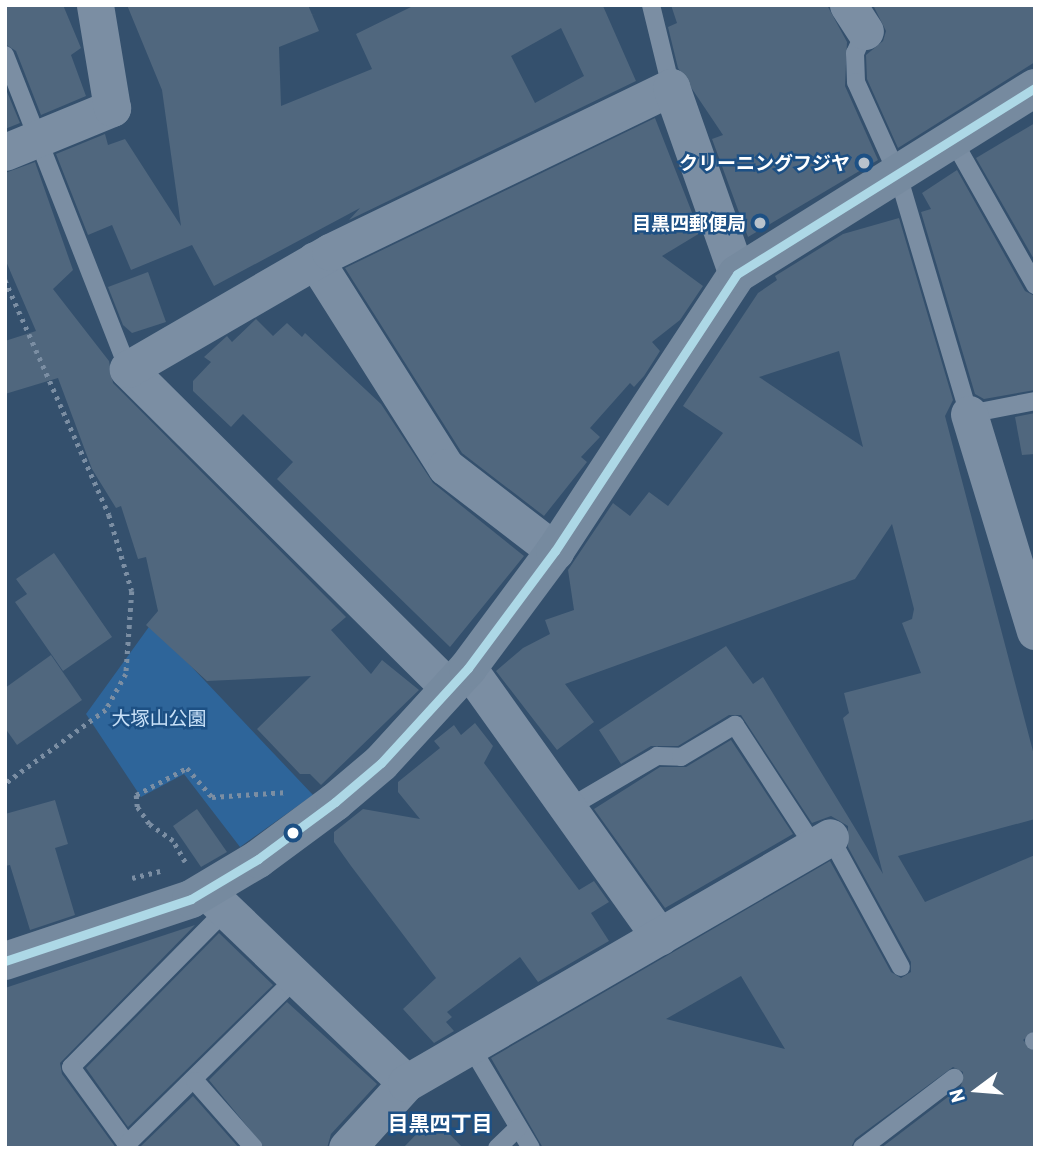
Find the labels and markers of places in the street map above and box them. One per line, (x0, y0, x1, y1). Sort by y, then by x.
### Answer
place label: クリーニングフジヤ (679, 152, 850, 174)
marker: クリーニングフジヤ (856, 155, 872, 171)
place label: 目黒四郵便局 (632, 212, 746, 234)
marker: 目黒四郵便局 (752, 215, 768, 231)
unlabelled marker (286, 826, 300, 840)

